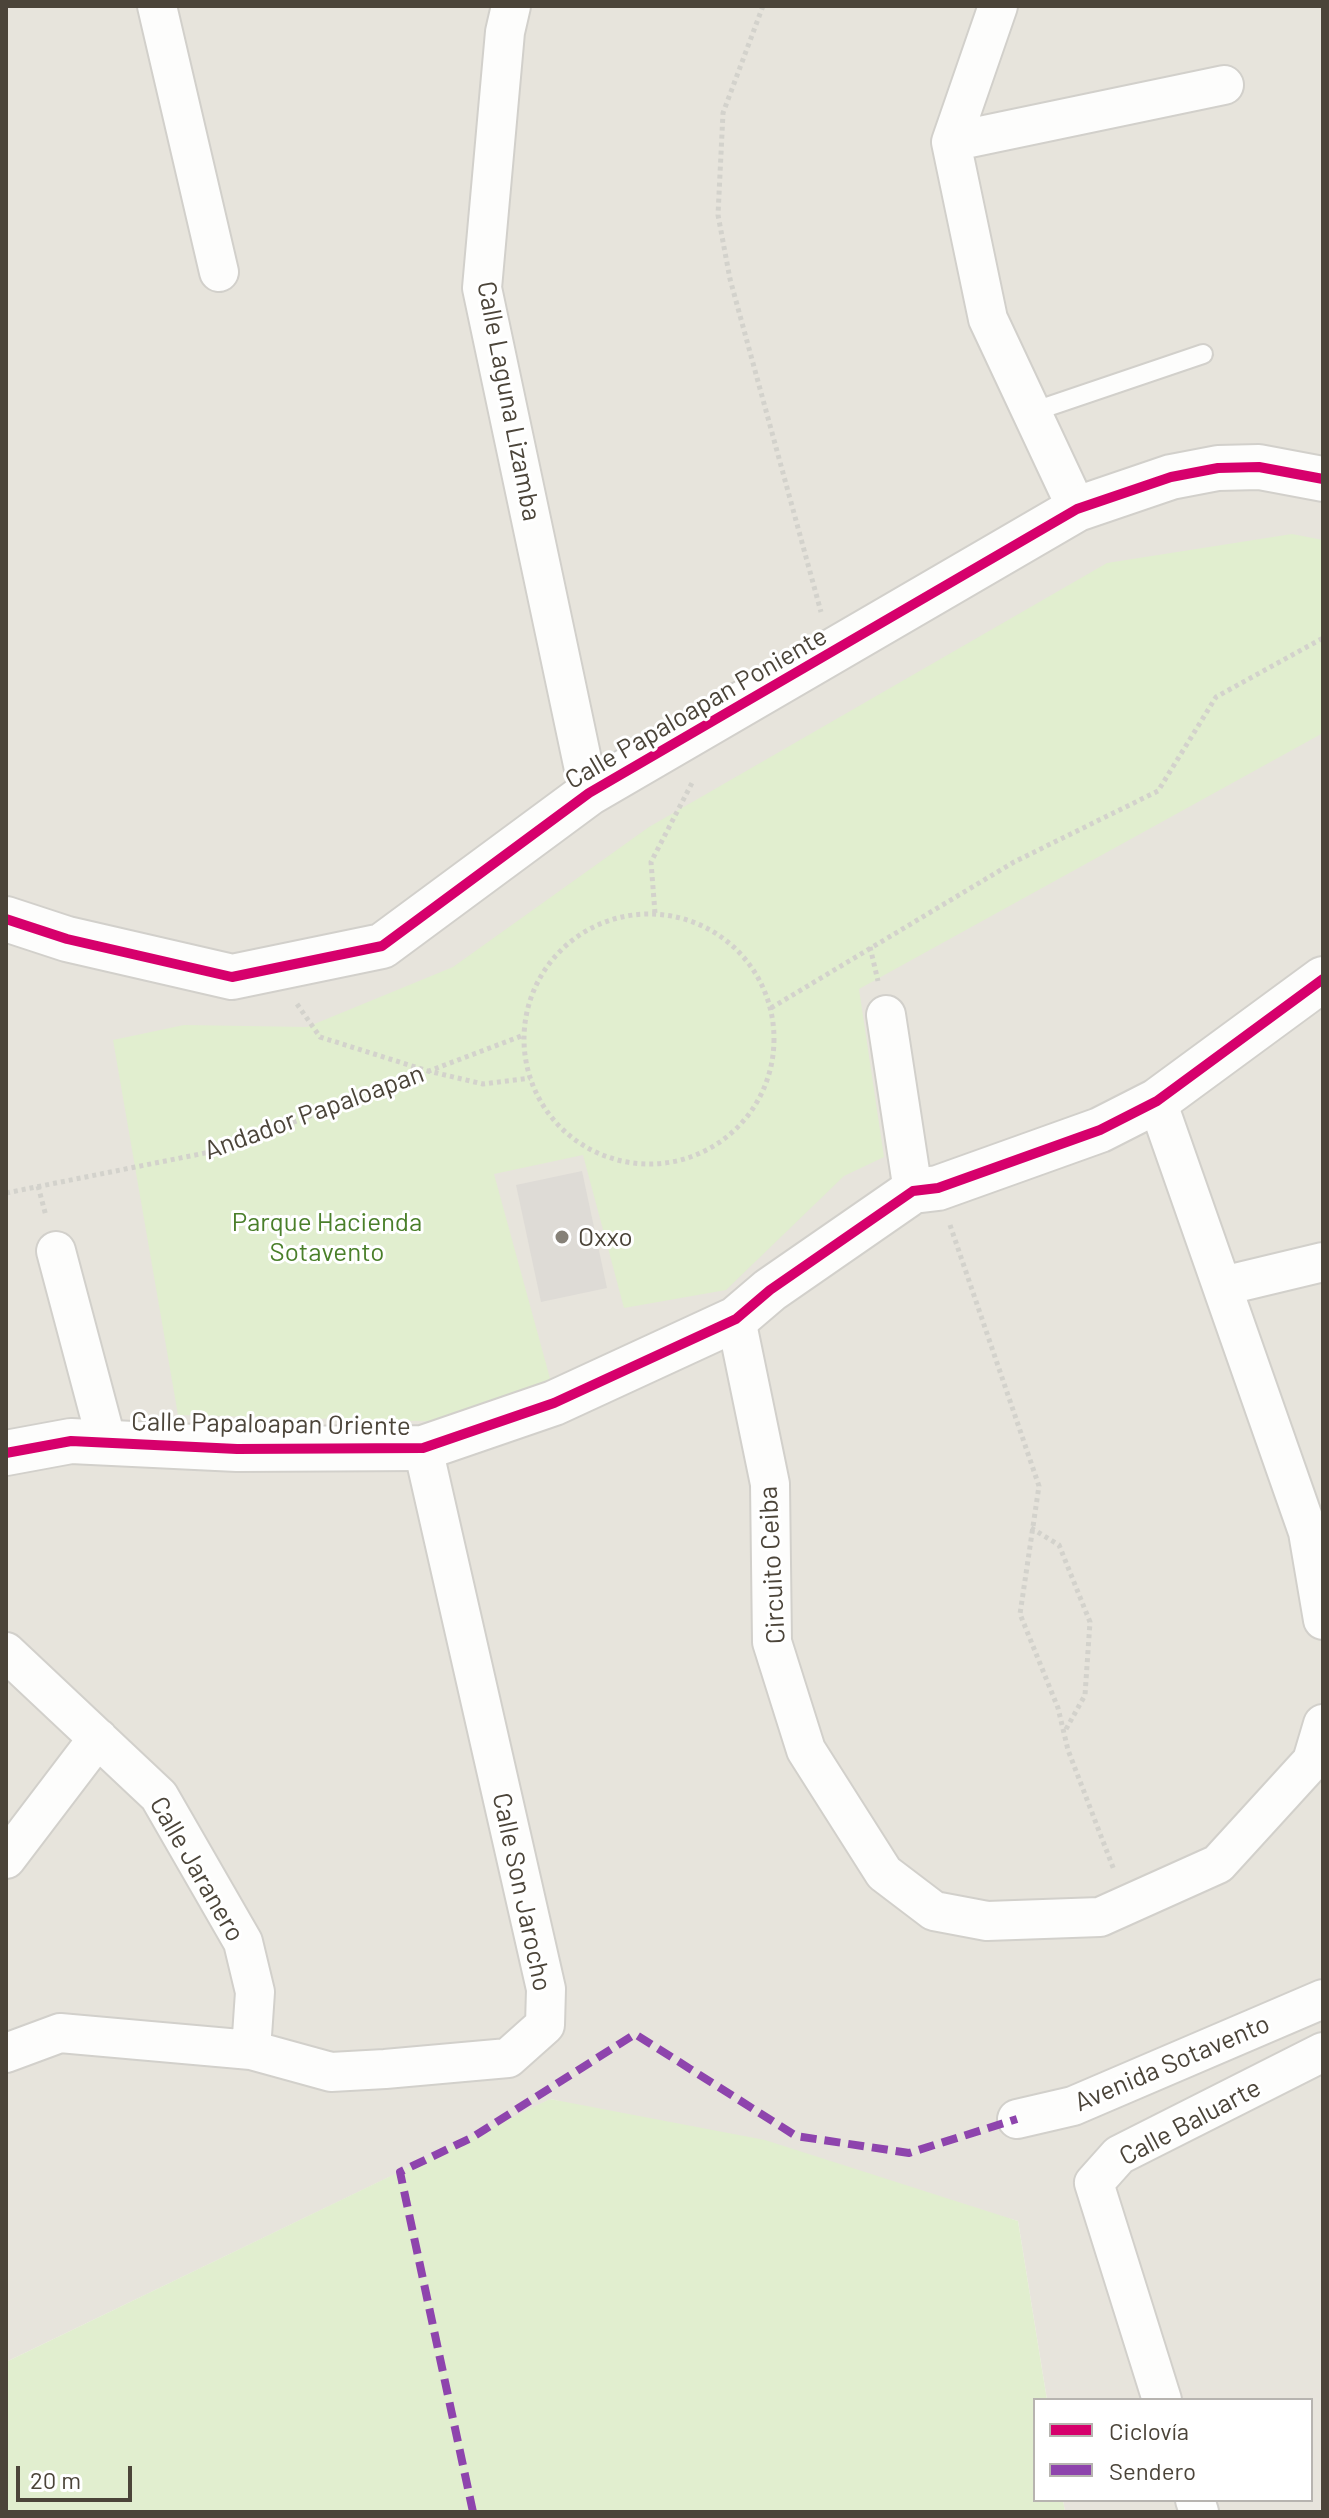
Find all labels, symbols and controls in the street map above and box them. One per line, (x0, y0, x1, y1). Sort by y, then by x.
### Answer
street label: Calle Laguna Lizamba (470, 279, 548, 523)
street label: Calle Papaloapan Poniente (560, 620, 832, 796)
street label: Andador Papaloapan (200, 1058, 428, 1166)
park label: Parque Hacienda Sotavento (232, 1206, 422, 1268)
place label: Oxxo (578, 1221, 633, 1253)
marker: Oxxo (553, 1228, 571, 1246)
street label: Calle Papaloapan Oriente (131, 1406, 411, 1442)
street label: Circuito Ceiba (752, 1485, 792, 1645)
street label: Calle Son Jarocho (486, 1790, 558, 1994)
street label: Calle Jaranero (143, 1791, 251, 1947)
street label: Avenida Sotavento (1070, 2008, 1274, 2118)
street label: Calle Baluarte (1114, 2072, 1266, 2172)
legend (1033, 2398, 1313, 2502)
text: Ciclovía (1109, 2416, 1189, 2445)
scale bar (20, 2450, 136, 2500)
text: Sendero (1109, 2456, 1196, 2485)
text: 20 m (30, 2465, 81, 2494)

